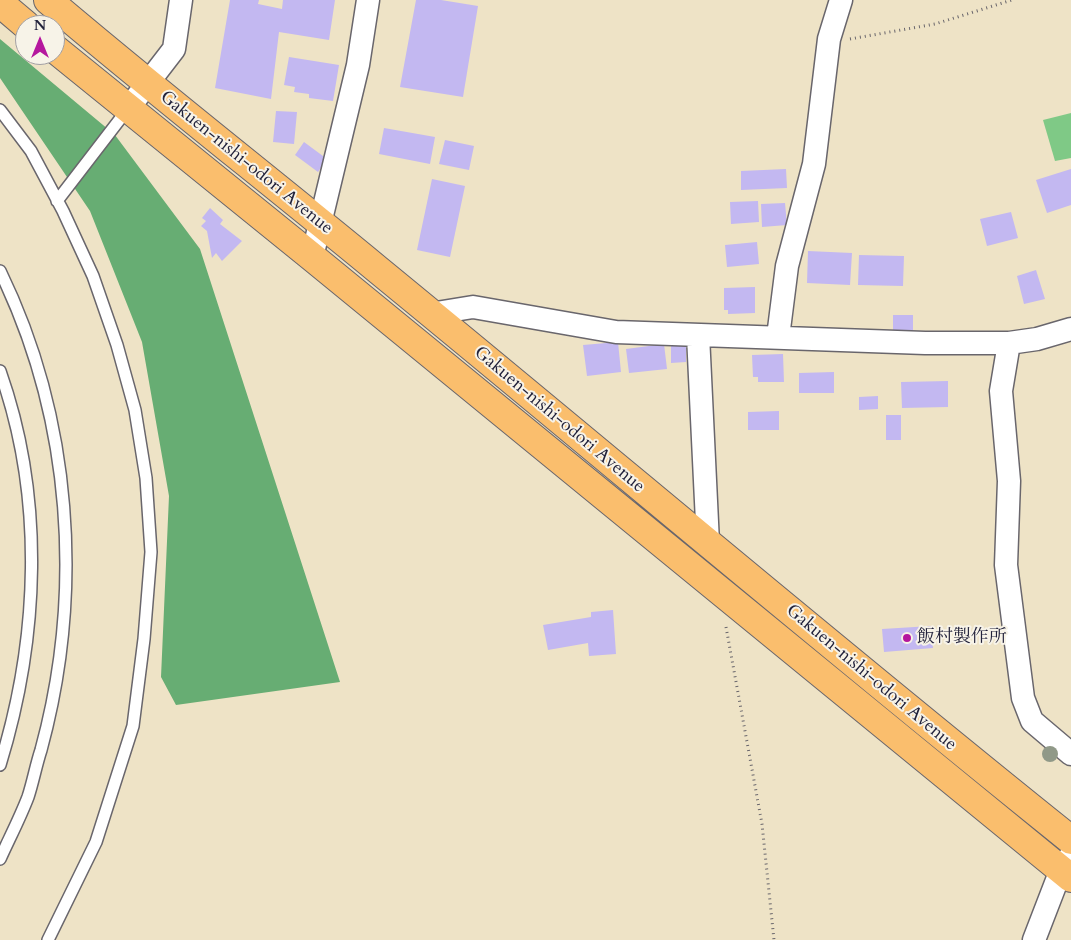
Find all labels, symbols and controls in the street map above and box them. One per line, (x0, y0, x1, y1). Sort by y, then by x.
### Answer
north arrow (15, 15, 65, 65)
text: N (34, 16, 46, 35)
street label: Gakuen-nishi-odori Avenue (155, 87, 337, 239)
street label: Gakuen-nishi-odori Avenue (469, 342, 649, 498)
street label: Gakuen-nishi-odori Avenue (781, 600, 961, 756)
place label: 飯村製作所 (917, 627, 1007, 649)
marker: 飯村製作所 (901, 632, 913, 644)

